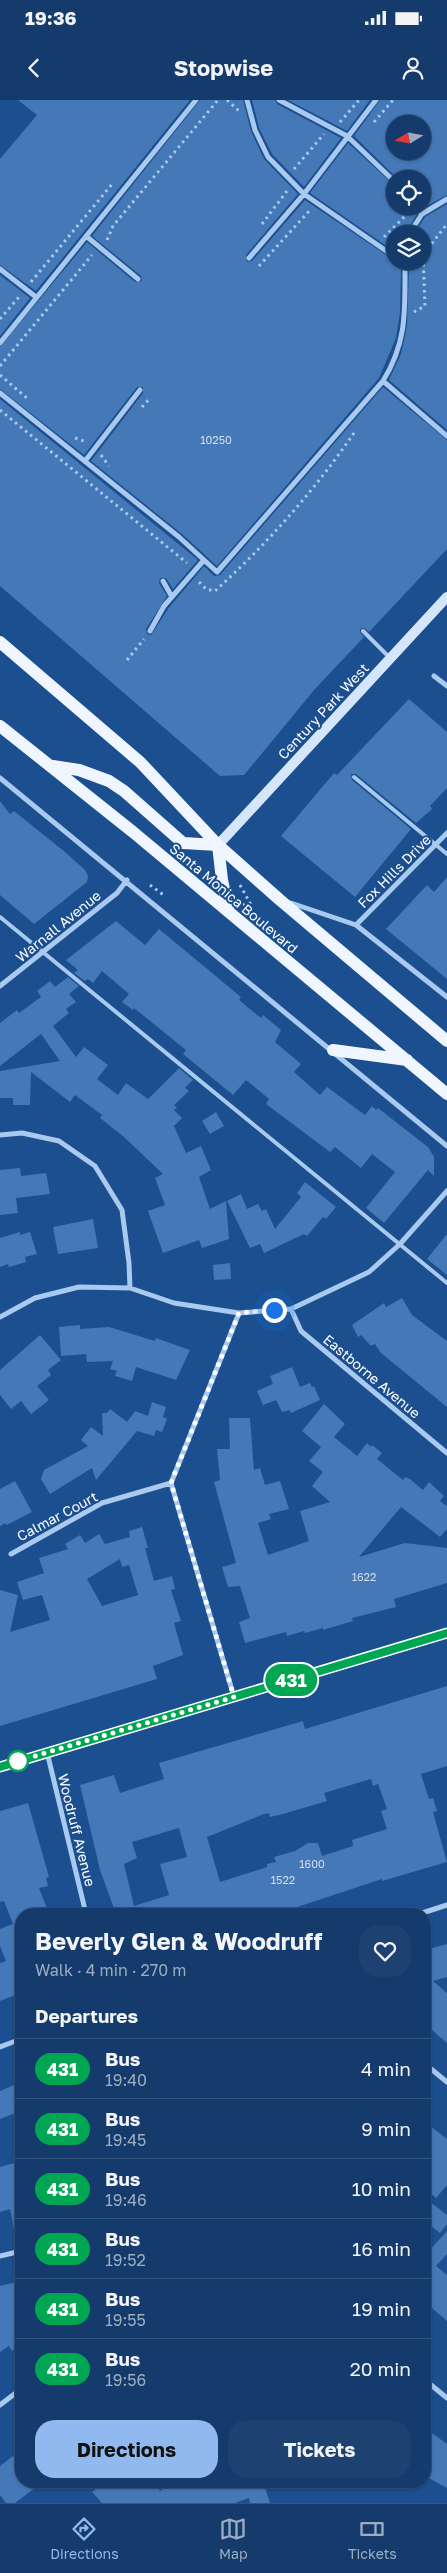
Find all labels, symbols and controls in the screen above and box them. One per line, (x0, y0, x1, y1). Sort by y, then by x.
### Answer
text: 19:36 (25, 6, 77, 29)
icon: back (20, 54, 48, 82)
text: Stopwise (174, 54, 273, 81)
icon: person (399, 54, 427, 82)
north arrow (386, 115, 431, 160)
map controls (386, 115, 431, 270)
button: locate (386, 170, 431, 215)
button: layers (386, 225, 431, 270)
house number: 10250 (200, 433, 232, 446)
street label: Century Park West (274, 659, 372, 763)
street label: Fox Hills Drive (354, 831, 434, 911)
street label: Santa Monica Boulevard (167, 839, 301, 957)
street label: Warnall Avenue (12, 886, 104, 966)
your location (262, 1298, 287, 1323)
street label: Eastborne Avenue (320, 1330, 424, 1422)
street label: Calmar Court (14, 1488, 100, 1544)
house number: 1622 (352, 1570, 376, 1583)
line badge: 431 (262, 1664, 320, 1696)
text: 431 (275, 1669, 307, 1691)
unlabelled marker (7, 1750, 29, 1772)
street label: Woodruff Avenue (55, 1772, 99, 1888)
house number: 1600 (299, 1857, 325, 1870)
house number: 1522 (271, 1873, 295, 1886)
button: heart (359, 1925, 411, 1977)
text: Beverly Glen & Woodruff (35, 1926, 322, 1955)
text: Walk · 4 min · 270 m (35, 1960, 186, 1980)
text: Departures (35, 2004, 138, 2027)
text: Bus (105, 2047, 140, 2070)
text: 4 min (361, 2057, 411, 2080)
text: 431 (47, 2058, 78, 2080)
text: 19:40 (105, 2070, 147, 2090)
text: Bus (105, 2107, 140, 2130)
text: 9 min (361, 2117, 411, 2140)
text: 431 (47, 2118, 78, 2140)
text: 19:45 (105, 2130, 146, 2150)
text: Bus (105, 2167, 140, 2190)
text: 10 min (352, 2177, 411, 2200)
text: 431 (47, 2178, 78, 2200)
text: 19:46 (105, 2190, 147, 2210)
text: Bus (105, 2227, 140, 2250)
text: 16 min (352, 2237, 411, 2260)
text: 431 (47, 2238, 78, 2260)
text: 19:52 (105, 2250, 146, 2270)
text: Bus (105, 2287, 140, 2310)
text: 19 min (352, 2297, 411, 2320)
text: 431 (47, 2298, 78, 2320)
text: 19:55 (105, 2310, 146, 2330)
text: Bus (105, 2347, 140, 2370)
text: 20 min (350, 2357, 411, 2380)
text: 431 (47, 2358, 78, 2380)
text: 19:56 (105, 2370, 146, 2390)
button: Directions (35, 2420, 218, 2478)
button: Tickets (228, 2420, 411, 2478)
tab: Directions (50, 2515, 119, 2562)
tab: Map (219, 2515, 248, 2562)
tab: Tickets (348, 2515, 397, 2562)

